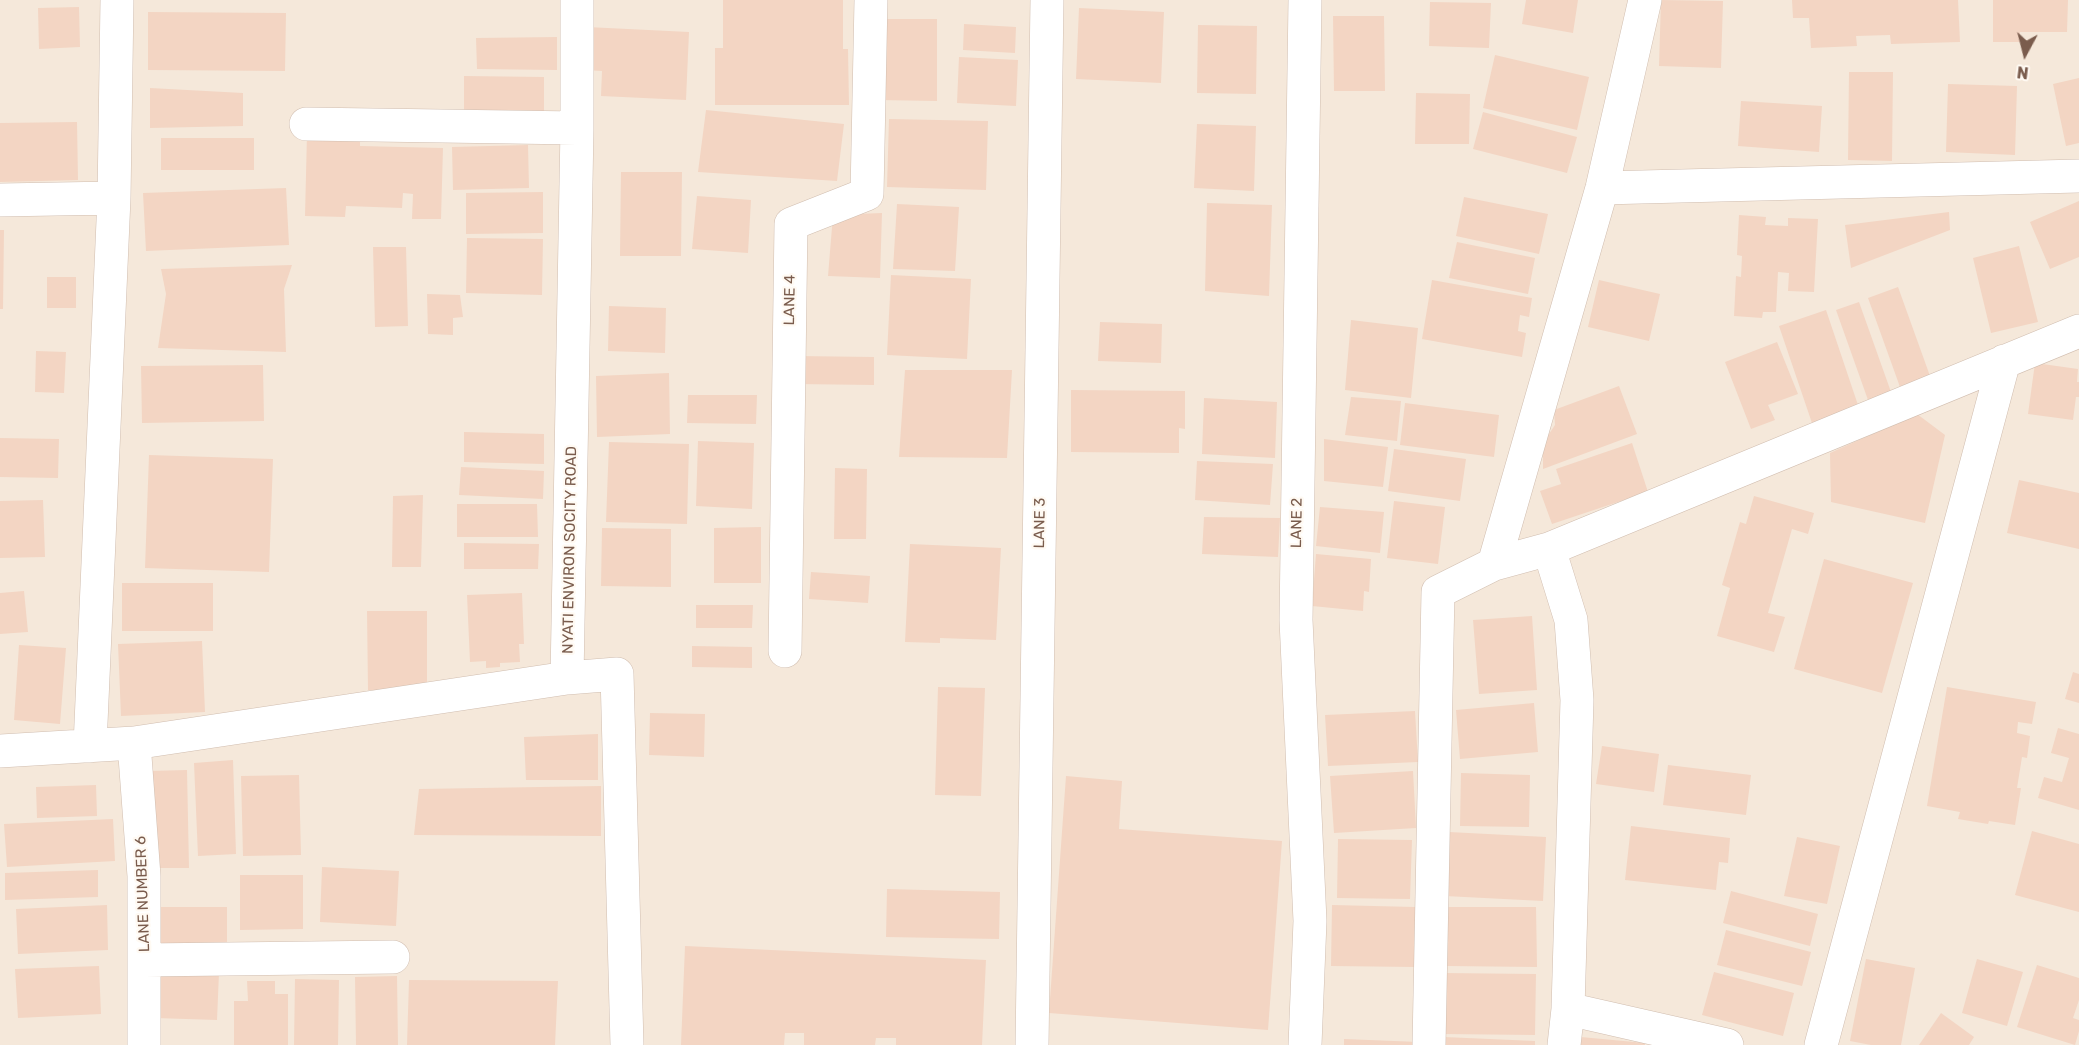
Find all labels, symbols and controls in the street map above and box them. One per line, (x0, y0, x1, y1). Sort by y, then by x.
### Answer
north arrow (1995, 24, 2055, 84)
text: N (2016, 62, 2030, 82)
street label: LANE 4 (781, 274, 799, 326)
street label: NYATI ENVIRON SOCITY ROAD (559, 446, 581, 654)
street label: LANE 3 (1031, 497, 1049, 549)
street label: LANE 2 (1288, 498, 1306, 548)
street label: LANE NUMBER 6 (132, 836, 154, 952)

